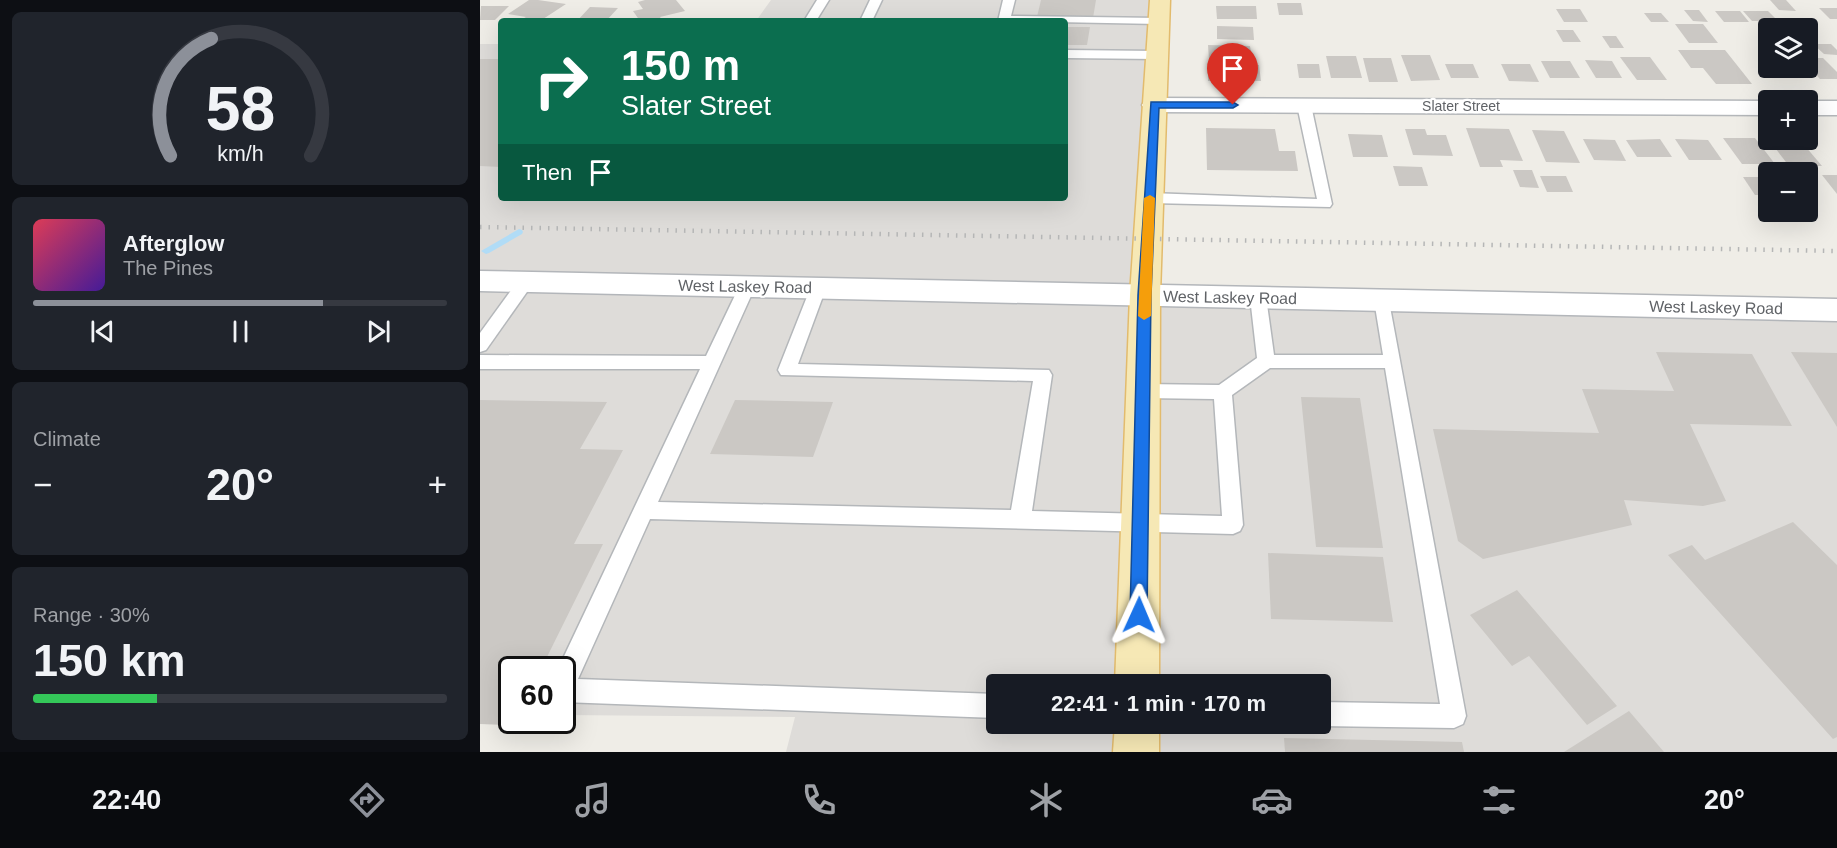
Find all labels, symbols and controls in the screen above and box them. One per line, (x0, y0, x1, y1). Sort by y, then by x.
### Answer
map controls (1758, 18, 1818, 222)
button: layers (1758, 18, 1818, 78)
icon: right (522, 42, 600, 120)
text: 150 m (621, 42, 740, 89)
pin (1207, 43, 1258, 105)
icon: arrive (1216, 52, 1249, 85)
text: 58 (205, 74, 275, 143)
button: + (1758, 90, 1818, 150)
text: Slater Street (621, 91, 771, 121)
street label: Slater Street (1422, 98, 1500, 114)
text: km/h (217, 142, 263, 166)
icon: arrive (584, 156, 617, 189)
text: Then (522, 160, 572, 185)
button: − (1758, 162, 1818, 222)
text: Afterglow (123, 231, 224, 256)
text: The Pines (123, 257, 213, 279)
street label: West Laskey Road (678, 277, 812, 296)
street label: West Laskey Road (1163, 288, 1297, 307)
street label: West Laskey Road (1649, 298, 1783, 317)
icon: previous (86, 315, 119, 348)
icon: pause (224, 315, 257, 348)
icon: next (362, 315, 395, 348)
text: Climate (33, 428, 101, 450)
text: 20° (206, 459, 274, 510)
text: − (33, 466, 52, 503)
text: + (428, 466, 447, 503)
position arrow (1107, 583, 1171, 647)
text: Range · 30% (33, 604, 150, 626)
text: 150 km (33, 635, 186, 686)
speed limit sign: 60 (498, 656, 576, 734)
text: 22:41 · 1 min · 170 m (1051, 691, 1266, 716)
icon: directions (346, 779, 388, 821)
icon: music (572, 779, 614, 821)
icon: phone (798, 779, 840, 821)
icon: climate (1025, 779, 1067, 821)
icon: car (1251, 779, 1293, 821)
icon: filters (1478, 779, 1520, 821)
text: 22:40 (92, 785, 161, 815)
text: 20° (1704, 785, 1745, 815)

